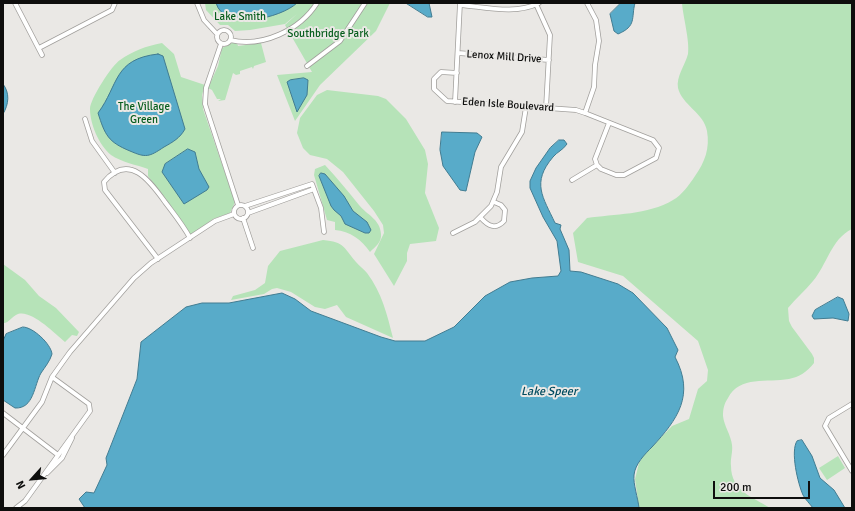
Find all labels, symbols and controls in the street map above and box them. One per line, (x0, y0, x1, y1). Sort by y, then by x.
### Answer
park label: Lake Smith (214, 10, 266, 24)
park label: Southbridge Park (287, 27, 369, 41)
street label: Lenox Mill Drive (466, 48, 542, 66)
street label: Eden Isle Boulevard (462, 95, 554, 115)
park label: The Village Green (118, 100, 170, 126)
water label: Lake Speer (521, 385, 577, 399)
north arrow (12, 459, 52, 499)
scale bar (715, 473, 812, 499)
text: N (13, 478, 28, 491)
text: 200 m (720, 480, 752, 495)

